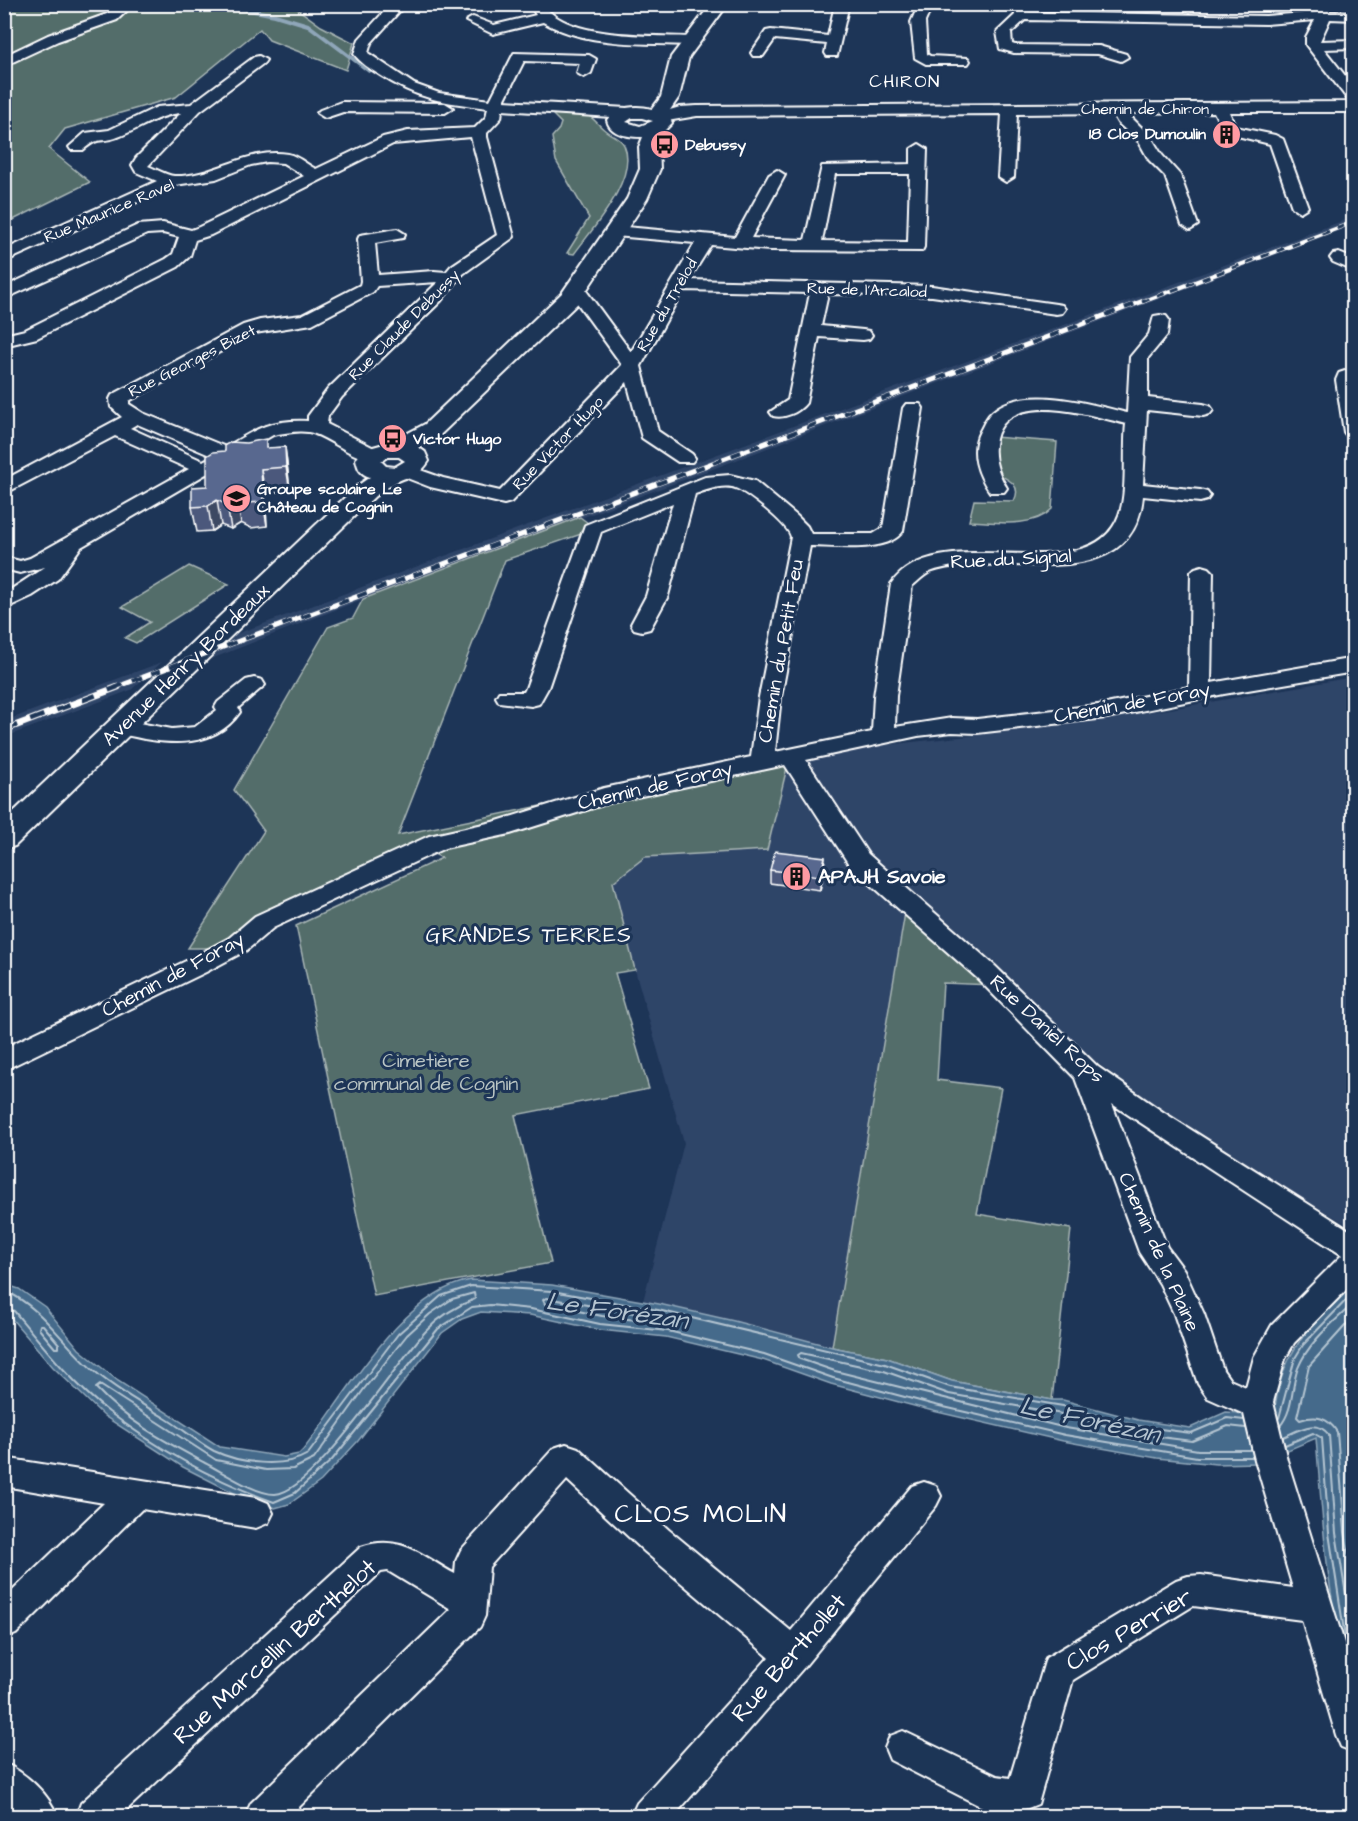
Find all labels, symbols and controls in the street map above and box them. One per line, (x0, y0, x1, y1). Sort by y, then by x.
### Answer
district label: CHIRON (869, 69, 941, 94)
street label: Chemin de Chiron (1081, 98, 1209, 120)
building icon: 18 Clos Dumoulin (1211, 118, 1243, 150)
place label: 18 Clos Dumoulin (1089, 123, 1206, 145)
bus stop icon: Debussy (648, 129, 680, 161)
place label: Debussy (685, 134, 746, 157)
street label: Rue Maurice Ravel (40, 174, 178, 248)
street label: Rue du Trélod (631, 254, 703, 356)
street label: Rue Claude Debussy (344, 264, 465, 386)
street label: Rue de l'Arcalod (807, 277, 927, 303)
street label: Rue Georges Bizet (124, 319, 260, 404)
street label: Rue Victor Hugo (507, 391, 609, 496)
bus stop icon: Victor Hugo (376, 423, 408, 455)
place label: Victor Hugo (412, 428, 502, 452)
place label: Groupe scolaire Le Château de Cognin (257, 478, 402, 520)
school or university icon: Groupe scolaire Le Château de Cognin (220, 482, 252, 514)
street label: Rue du Signal (950, 542, 1072, 577)
street label: Chemin du Petit Feu (751, 557, 811, 745)
street label: Avenue Henry Bordeaux (96, 577, 277, 753)
street label: Chemin de Foray (1052, 676, 1212, 731)
street label: Chemin de Foray (575, 755, 735, 818)
building icon: APAJH Savoie (781, 861, 813, 893)
place label: APAJH Savoie (818, 863, 946, 891)
district label: GRANDES TERRES (426, 921, 632, 950)
street label: Chemin de Foray (97, 926, 250, 1025)
street label: Rue Daniel Rops (983, 968, 1111, 1090)
park label: Cimetière communal de Cognin (334, 1047, 518, 1099)
street label: Chemin de la Plaine (1111, 1168, 1207, 1336)
water label: Le Forézan (544, 1283, 692, 1339)
water label: Le Forézan (1017, 1388, 1165, 1453)
district label: CLOS MOLIN (614, 1496, 788, 1532)
street label: Rue Marcellin Berthelot (166, 1551, 384, 1753)
street label: Clos Perrier (1060, 1580, 1198, 1680)
street label: Rue Berthollet (724, 1586, 855, 1730)

